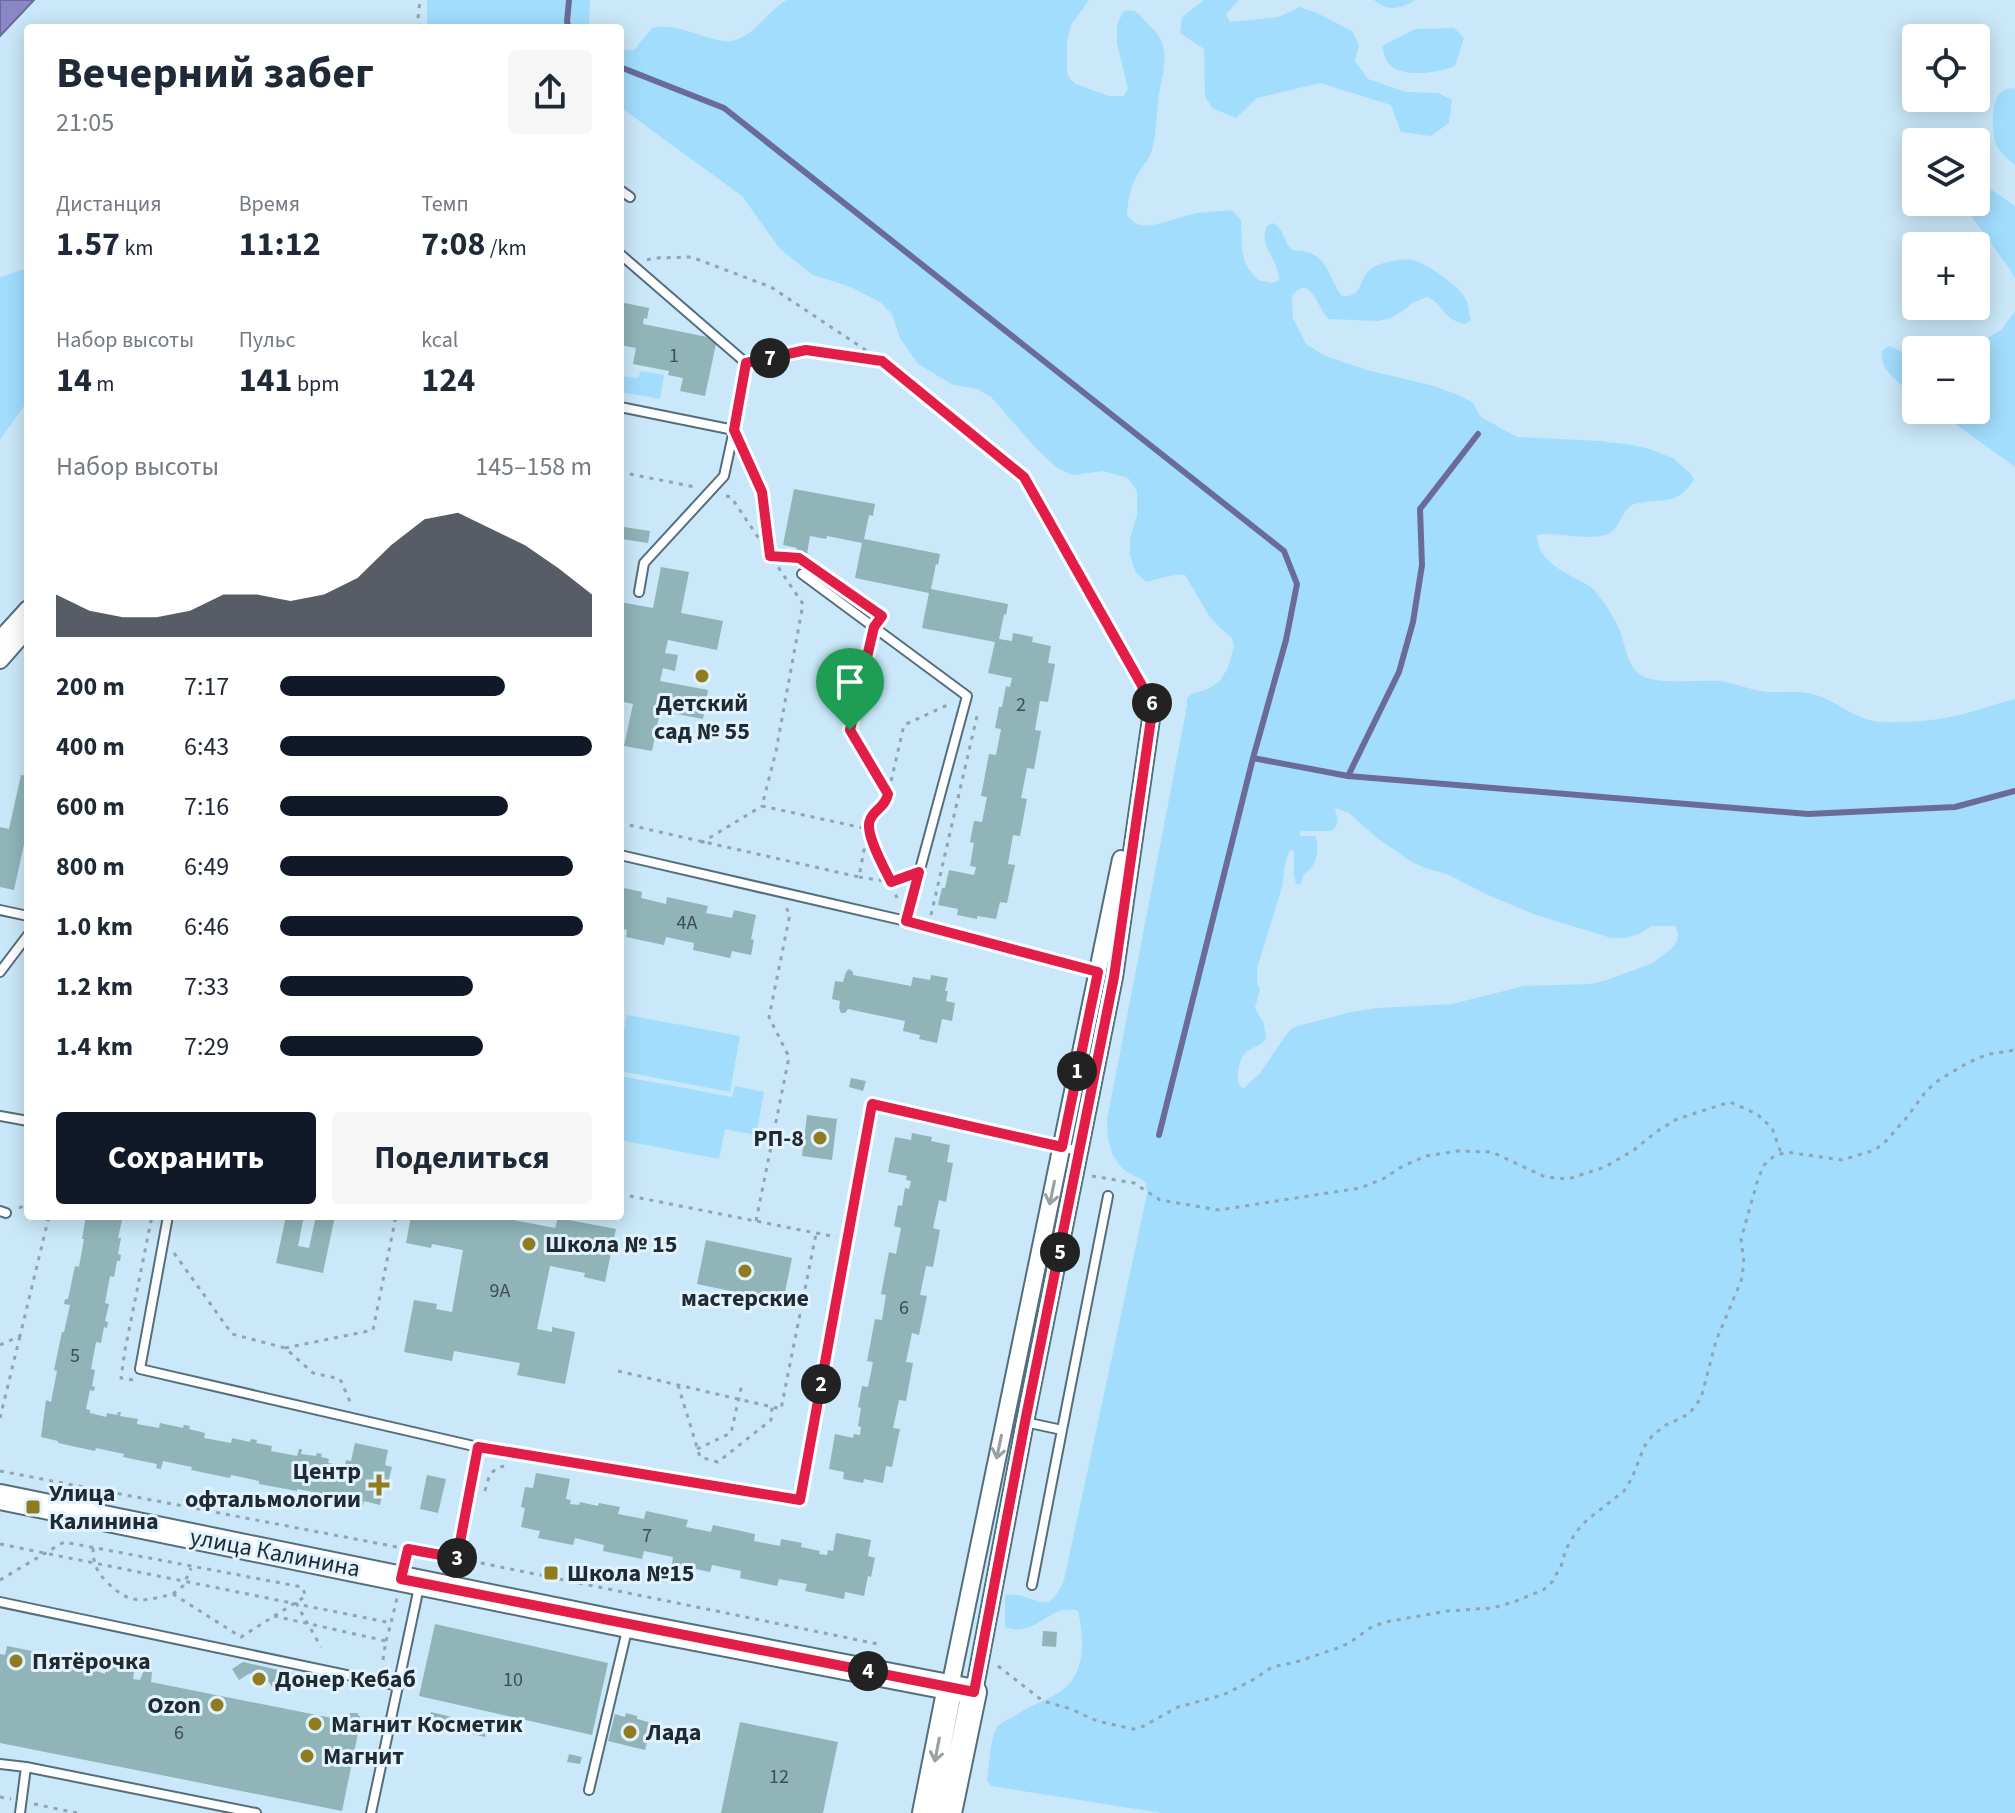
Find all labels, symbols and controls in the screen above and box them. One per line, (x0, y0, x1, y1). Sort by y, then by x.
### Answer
map controls (1902, 24, 1990, 424)
button: locate (1902, 24, 1990, 112)
text: Вечерний забег (56, 42, 374, 105)
button: share (508, 50, 592, 134)
text: 21:05 (56, 104, 114, 141)
button: layers (1902, 128, 1990, 216)
text: Дистанция (56, 188, 162, 220)
text: Время (239, 188, 300, 220)
text: Темп (421, 188, 469, 220)
text: 1.57 (56, 220, 120, 269)
text: 11:12 (239, 220, 321, 269)
text: 7:08 (421, 220, 485, 269)
text: km (120, 232, 154, 264)
text: /km (485, 232, 527, 264)
button: + (1902, 232, 1990, 320)
text: Набор высоты (56, 324, 194, 356)
text: Пульс (239, 324, 295, 356)
text: kcal (421, 324, 458, 356)
button: − (1902, 336, 1990, 424)
pin: 7 (750, 338, 790, 378)
house number: 1 (669, 342, 679, 370)
text: 7 (764, 342, 776, 374)
text: 14 (56, 356, 92, 405)
text: 141 (239, 356, 293, 405)
text: 124 (421, 356, 475, 405)
text: m (92, 368, 115, 400)
text: bpm (293, 368, 340, 400)
text: Набор высоты (56, 448, 219, 485)
text: 145–158 m (475, 448, 592, 485)
pin (816, 648, 884, 730)
icon: arrive (828, 660, 872, 704)
marker: Детский сад № 55 (693, 667, 711, 685)
text: 200 m (56, 668, 125, 705)
text: 7:17 (184, 668, 229, 705)
pin: 6 (1132, 683, 1172, 723)
place label: Детский сад № 55 (654, 686, 750, 749)
text: 6 (1146, 687, 1158, 719)
house number: 2 (1016, 691, 1026, 719)
text: 400 m (56, 728, 125, 765)
text: 6:43 (184, 728, 229, 765)
text: 600 m (56, 788, 125, 825)
text: 7:16 (184, 788, 229, 825)
text: 800 m (56, 848, 125, 885)
text: 6:49 (184, 848, 229, 885)
text: 1.0 km (56, 908, 133, 945)
text: 6:46 (184, 908, 229, 945)
house number: 4А (677, 909, 698, 937)
text: 1.2 km (56, 968, 133, 1005)
text: 7:33 (184, 968, 229, 1005)
text: 1.4 km (56, 1028, 133, 1065)
text: 7:29 (184, 1028, 229, 1065)
pin: 1 (1057, 1051, 1097, 1091)
text: 1 (1071, 1055, 1083, 1087)
button: Сохранить (56, 1112, 316, 1204)
button: Поделиться (332, 1112, 592, 1204)
place label: РП-8 (753, 1121, 804, 1156)
marker: РП-8 (811, 1129, 829, 1147)
one-way arrow (1044, 1179, 1059, 1205)
place label: Школа № 15 (545, 1227, 677, 1262)
pin: 5 (1040, 1232, 1080, 1272)
marker: Школа № 15 (520, 1235, 538, 1253)
text: 5 (1054, 1236, 1066, 1268)
marker: мастерские (736, 1262, 754, 1280)
house number: 9А (490, 1277, 511, 1305)
place label: мастерские (681, 1281, 809, 1316)
house number: 6 (899, 1294, 909, 1322)
house number: 5 (70, 1342, 80, 1370)
pin: 2 (801, 1364, 841, 1404)
text: 2 (815, 1368, 827, 1400)
one-way arrow (991, 1434, 1006, 1460)
place label: Центр офтальмологии (185, 1454, 361, 1517)
marker: Центр офтальмологии (368, 1474, 390, 1496)
place label: Улица Калинина (49, 1476, 159, 1539)
marker: Улица Калинина (24, 1498, 42, 1516)
street label: улица Калинина (187, 1519, 363, 1587)
house number: 7 (642, 1522, 652, 1550)
pin: 3 (437, 1538, 477, 1578)
text: 3 (451, 1542, 463, 1574)
place label: Школа №15 (567, 1556, 695, 1591)
marker: Школа №15 (542, 1564, 560, 1582)
place label: Пятёрочка (32, 1644, 151, 1679)
pin: 4 (848, 1651, 888, 1691)
marker: Пятёрочка (7, 1652, 25, 1670)
text: 4 (862, 1655, 874, 1687)
place label: Донер Кебаб (275, 1662, 416, 1697)
house number: 10 (503, 1666, 523, 1694)
marker: Донер Кебаб (250, 1670, 268, 1688)
place label: Ozon (147, 1688, 201, 1723)
marker: Ozon (208, 1696, 226, 1714)
place label: Магнит Косметик (331, 1707, 524, 1742)
marker: Магнит Косметик (306, 1715, 324, 1733)
place label: Лада (645, 1715, 701, 1750)
house number: 6 (174, 1719, 184, 1747)
marker: Лада (621, 1723, 639, 1741)
one-way arrow (929, 1737, 944, 1762)
place label: Магнит (323, 1739, 404, 1774)
marker: Магнит (298, 1747, 316, 1765)
house number: 12 (769, 1763, 789, 1791)

